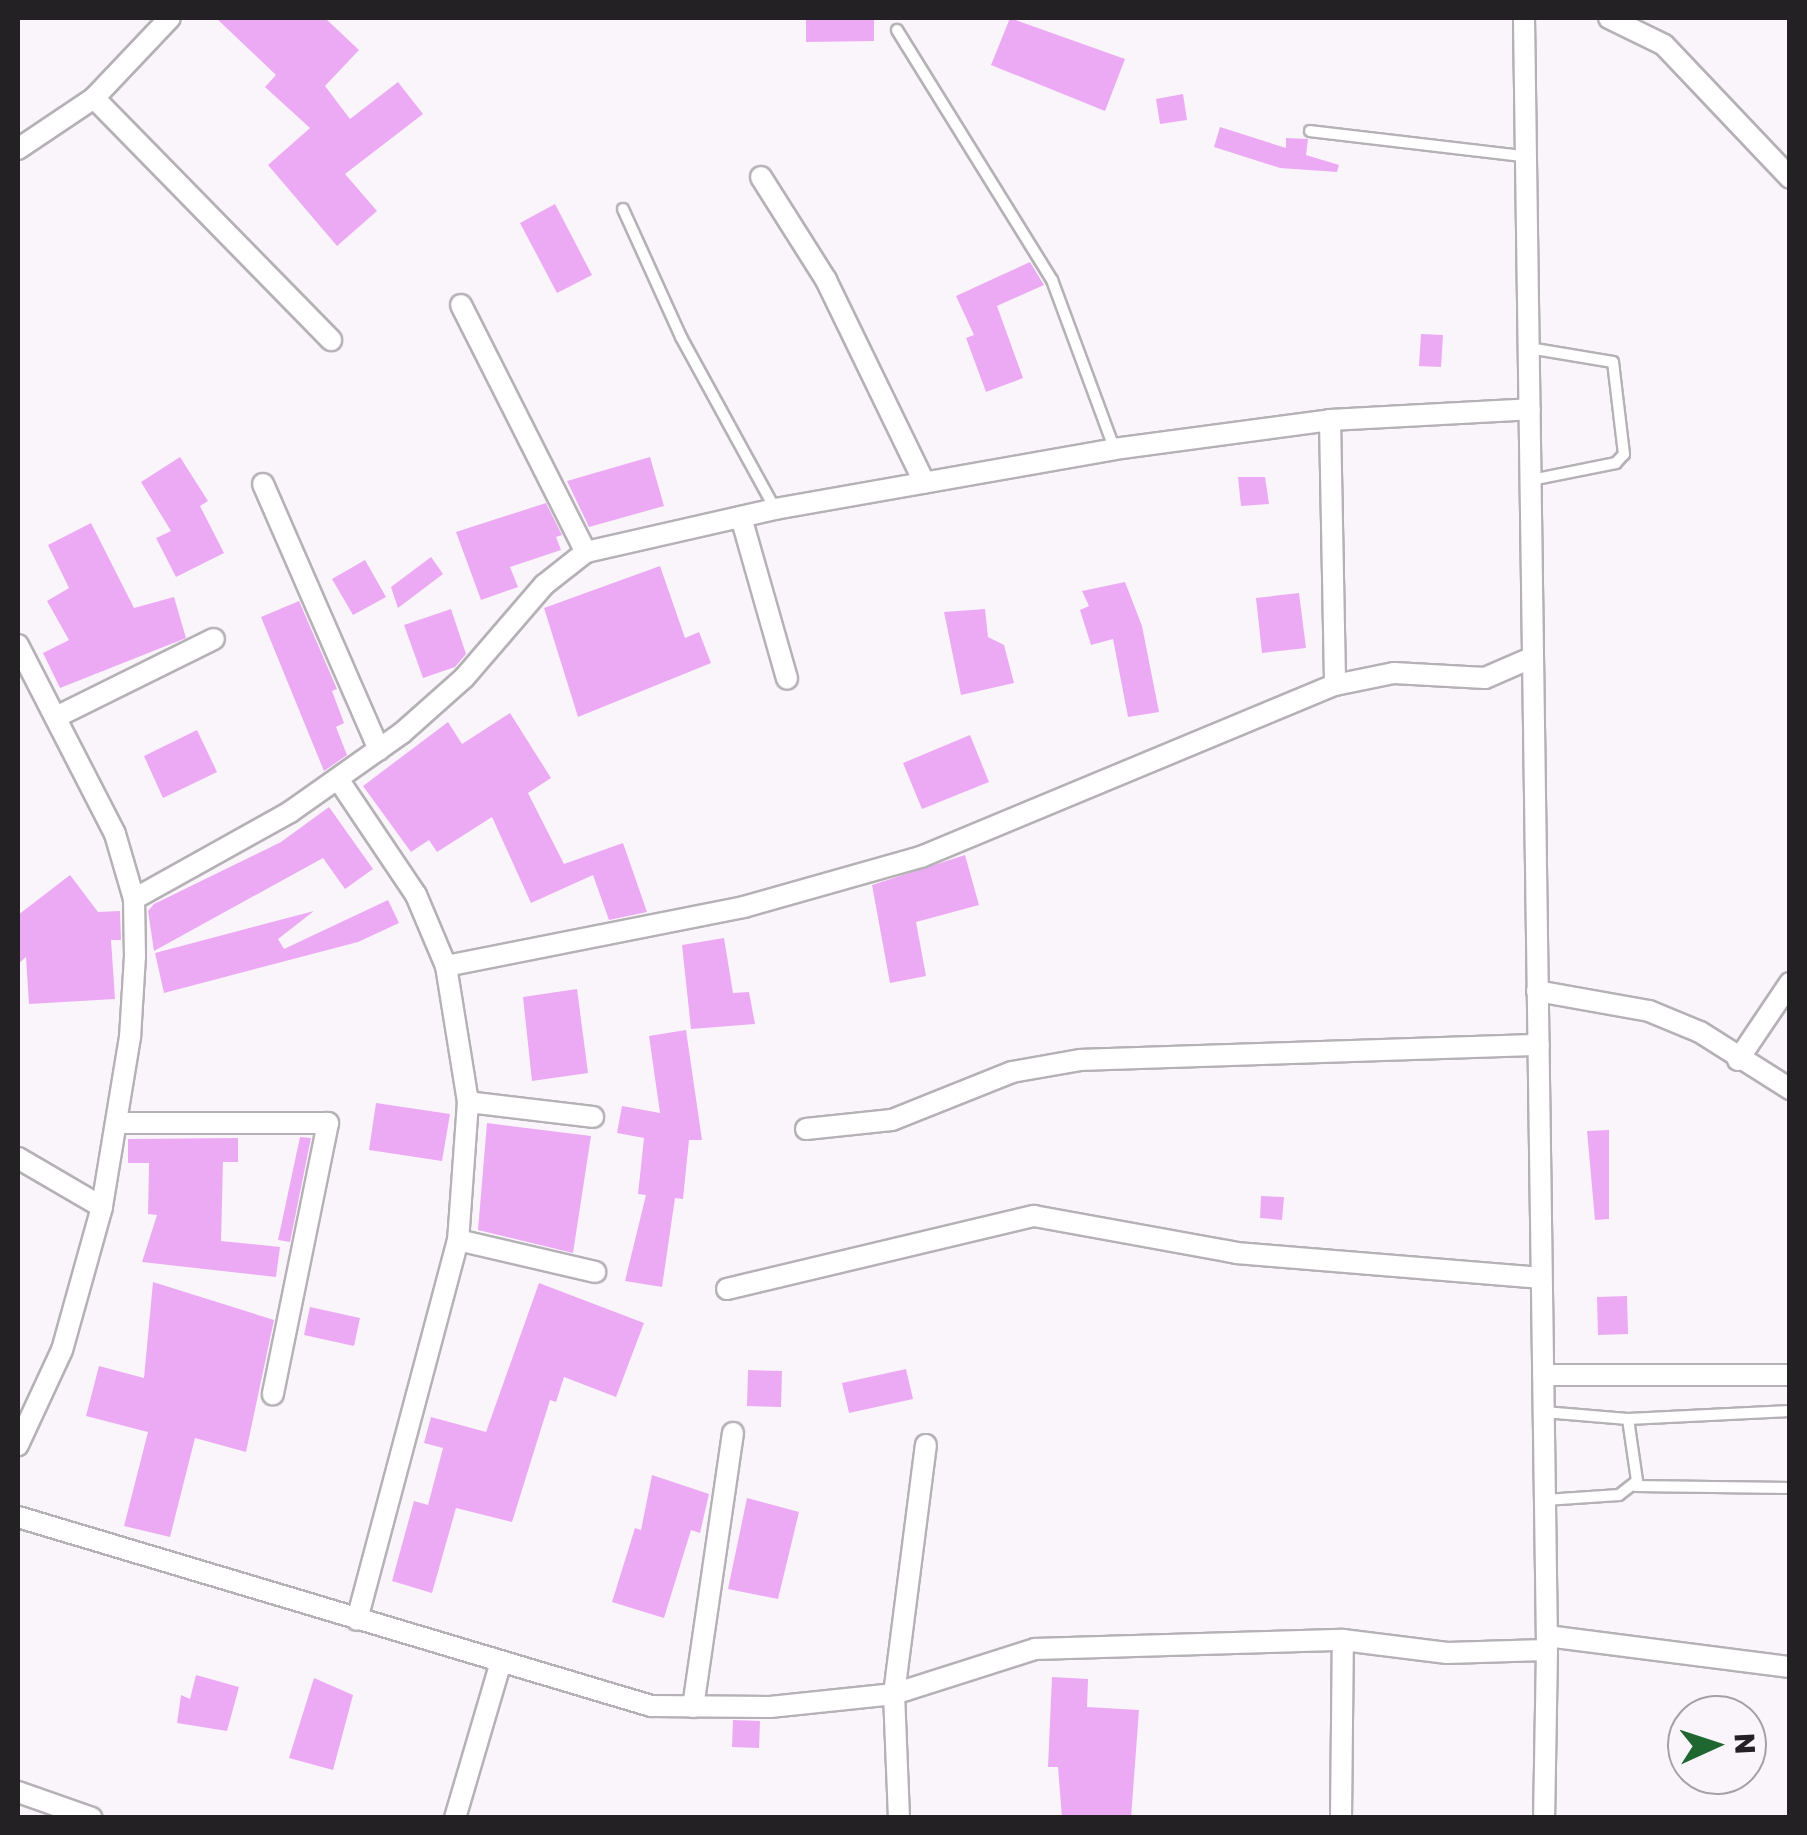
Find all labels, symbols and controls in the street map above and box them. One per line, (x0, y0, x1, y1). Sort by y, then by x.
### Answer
north arrow (1667, 1695, 1767, 1795)
text: N (1728, 1732, 1762, 1755)

